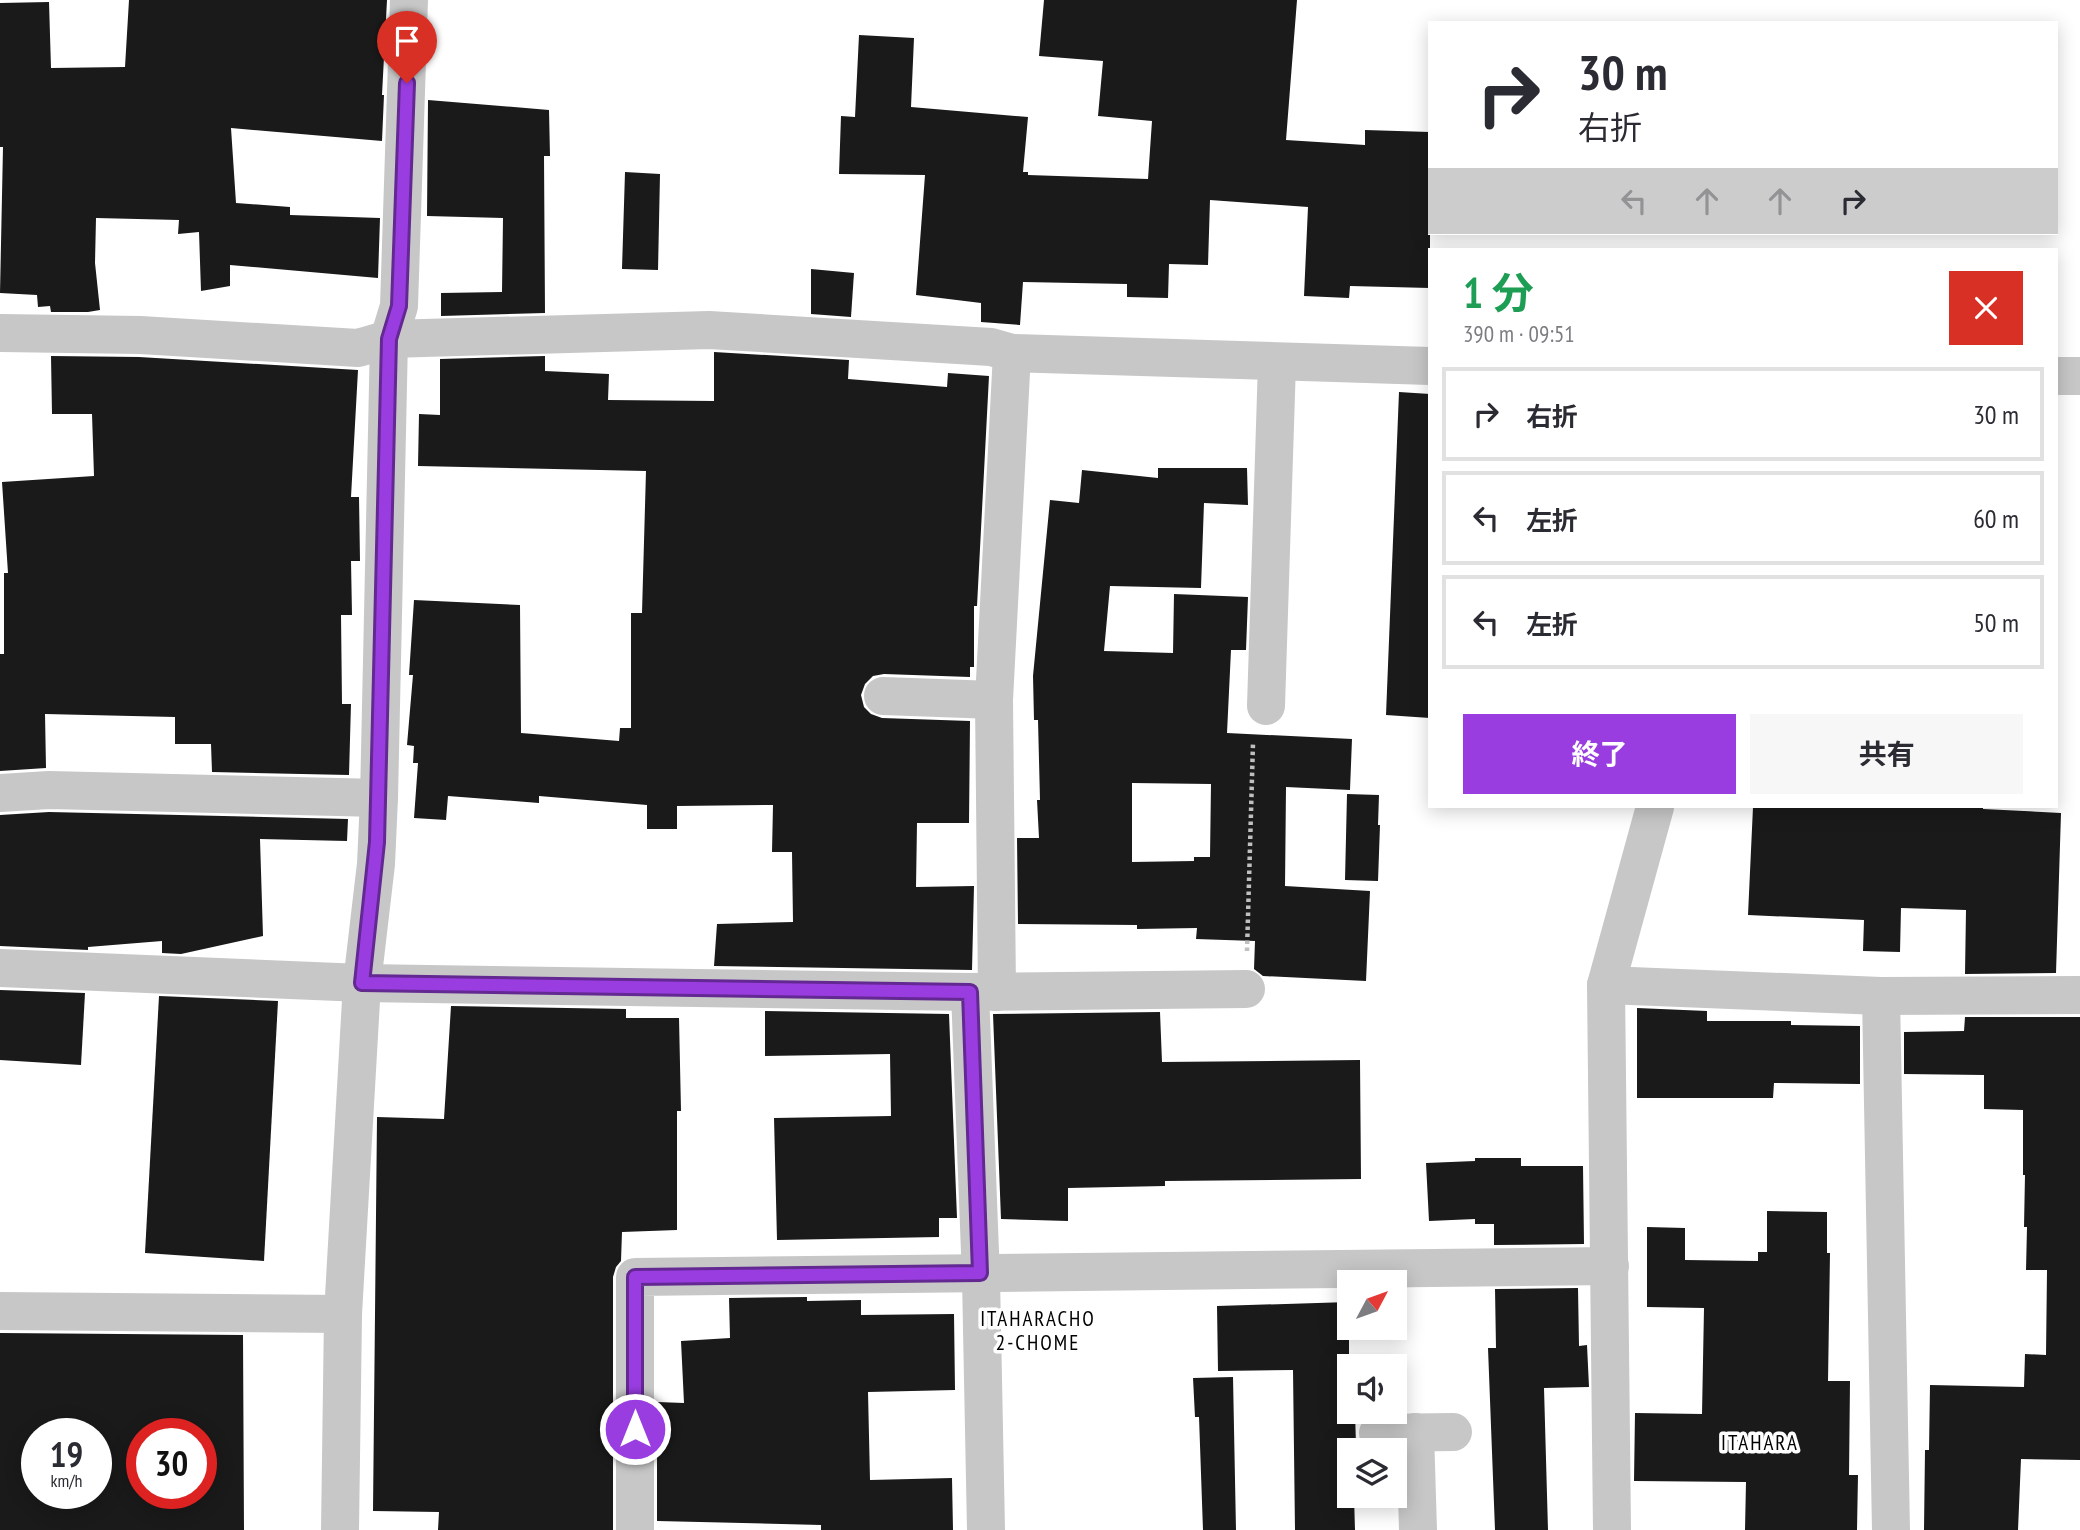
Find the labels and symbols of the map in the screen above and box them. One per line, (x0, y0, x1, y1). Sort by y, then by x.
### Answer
pin (377, 11, 437, 83)
north arrow (1337, 1270, 1407, 1340)
district label: ITAHARACHO 2-CHOME (980, 1305, 1096, 1356)
position arrow (598, 1392, 672, 1466)
speed limit sign: 30 (126, 1418, 217, 1509)
district label: ITAHARA (1721, 1429, 1799, 1456)

